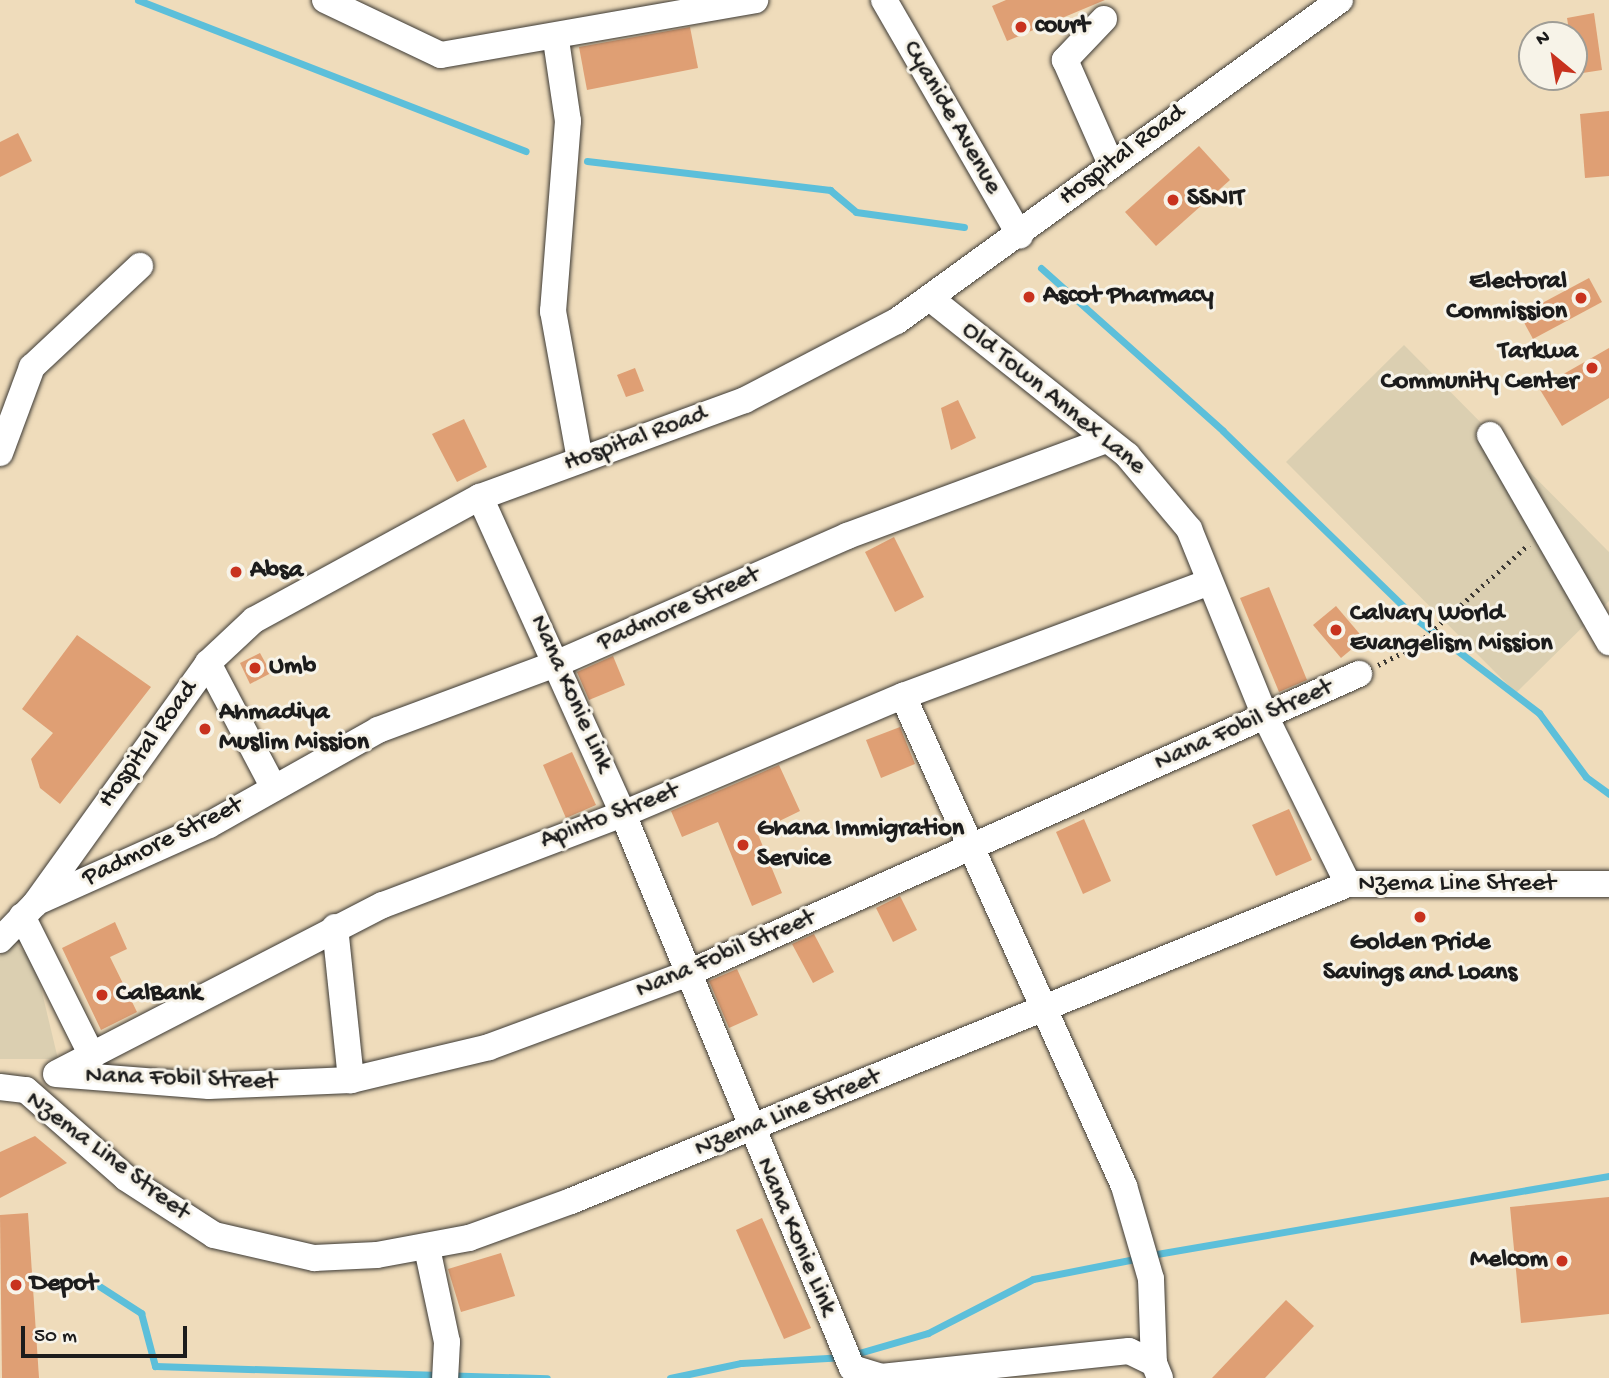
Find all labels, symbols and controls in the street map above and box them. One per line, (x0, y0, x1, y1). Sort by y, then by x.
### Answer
place label: court (1035, 11, 1089, 43)
marker: court (1013, 19, 1029, 35)
north arrow (1518, 21, 1588, 91)
text: N (1532, 26, 1554, 52)
street label: Cyanide Avenue (894, 36, 1008, 200)
street label: Hospital Road (1054, 98, 1192, 214)
place label: SSNIT (1187, 184, 1244, 216)
marker: SSNIT (1165, 192, 1181, 208)
place label: Electoral Commission (1446, 267, 1567, 328)
place label: Ascot Pharmacy (1043, 281, 1213, 313)
marker: Ascot Pharmacy (1021, 289, 1037, 305)
marker: Electoral Commission (1573, 290, 1589, 306)
street label: Old Town Annex Lane (955, 315, 1151, 483)
place label: Tarkwa Community Center (1381, 337, 1578, 398)
marker: Tarkwa Community Center (1584, 360, 1600, 376)
street label: Hospital Road (560, 400, 712, 480)
place label: Absa (250, 556, 303, 588)
street label: Padmore Street (593, 560, 765, 660)
marker: Absa (228, 564, 244, 580)
place label: Calvary World Evangelism Mission (1350, 599, 1553, 660)
street label: Nana Konie Link (521, 611, 619, 777)
marker: Calvary World Evangelism Mission (1328, 622, 1344, 638)
place label: Umb (269, 652, 316, 684)
marker: Umb (247, 660, 263, 676)
street label: Nana Fobil Street (1150, 673, 1338, 779)
street label: Hospital Road (92, 675, 206, 815)
place label: Ahmadiya Muslim Mission (219, 698, 369, 760)
marker: Ahmadiya Muslim Mission (197, 721, 213, 737)
street label: Apinto Street (536, 776, 684, 858)
street label: Padmore Street (78, 791, 248, 895)
place label: Ghana Immigration Service (757, 814, 964, 876)
marker: Ghana Immigration Service (735, 837, 751, 853)
street label: Nzema Line Street (1358, 869, 1556, 901)
street label: Nana Fobil Street (632, 903, 820, 1007)
marker: Golden Pride Savings and Loans (1412, 909, 1428, 925)
place label: Golden Pride Savings and Loans (1323, 928, 1517, 990)
place label: CalBank (116, 979, 202, 1011)
marker: CalBank (94, 987, 110, 1003)
street label: Nana Fobil Street (85, 1061, 277, 1099)
street label: Nzema Line Street (691, 1063, 885, 1165)
street label: Nzema Line Street (19, 1085, 195, 1229)
street label: Nana Konie Link (748, 1153, 842, 1321)
place label: Melcom (1470, 1245, 1548, 1277)
marker: Melcom (1554, 1253, 1570, 1269)
place label: Depot (30, 1269, 97, 1301)
marker: Depot (8, 1277, 24, 1293)
scale bar (24, 1312, 191, 1356)
text: 50 m (34, 1325, 77, 1350)

